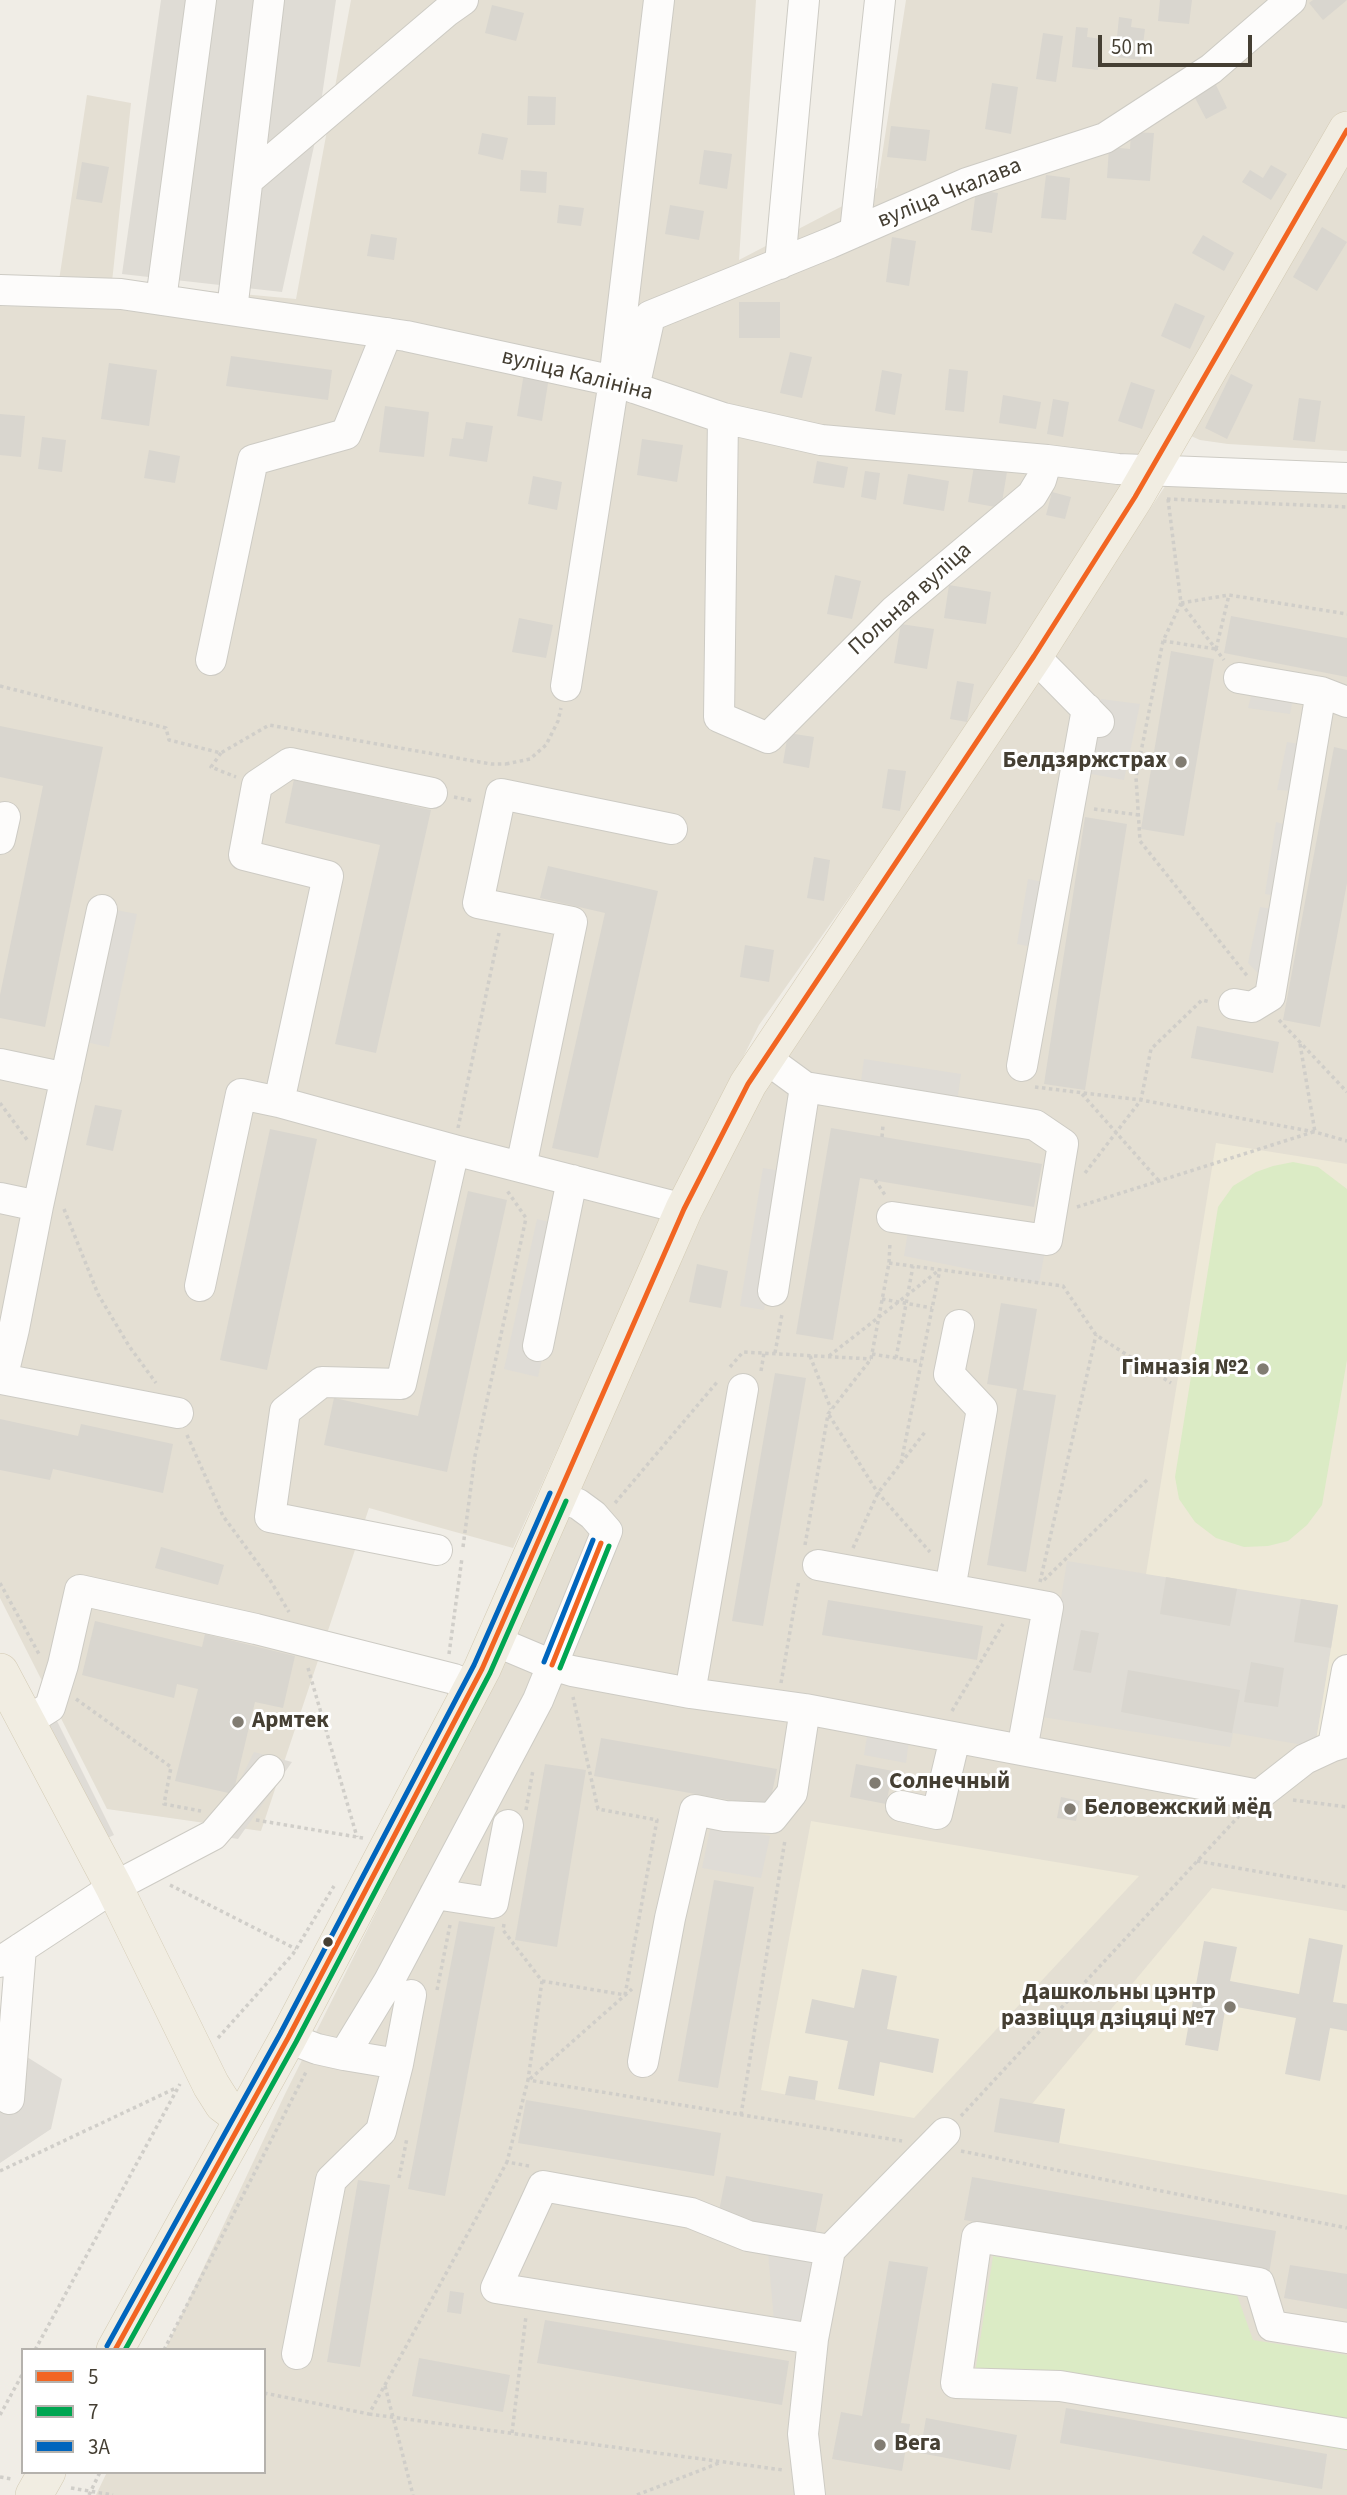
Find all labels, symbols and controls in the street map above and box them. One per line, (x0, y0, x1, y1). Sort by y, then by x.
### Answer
scale bar (1102, 21, 1256, 65)
text: 50 m (1111, 32, 1153, 62)
street label: вуліца Чкалава (874, 153, 1026, 235)
street label: вуліца Калініна (498, 344, 656, 408)
street label: Польная вуліца (844, 537, 978, 663)
place label: Белдзяржстрах (1003, 748, 1167, 776)
marker: Белдзяржстрах (1173, 754, 1189, 770)
place label: Гімназія №2 (1121, 1355, 1249, 1383)
marker: Гімназія №2 (1255, 1361, 1271, 1377)
place label: Армтек (252, 1708, 329, 1736)
marker: Армтек (230, 1714, 246, 1730)
place label: Солнечный (889, 1769, 1010, 1797)
marker: Солнечный (867, 1775, 883, 1791)
place label: Беловежский мёд (1084, 1795, 1272, 1823)
marker: Беловежский мёд (1062, 1801, 1078, 1817)
unlabelled marker (321, 1935, 335, 1949)
place label: Дашкольны цэнтр развіцця дзіцяці №7 (1001, 1980, 1216, 2034)
marker: Дашкольны цэнтр развіцця дзіцяці №7 (1222, 1999, 1238, 2015)
legend (21, 2348, 266, 2474)
text: 5 (88, 2362, 98, 2392)
text: 7 (88, 2397, 98, 2427)
place label: Вега (894, 2431, 941, 2459)
text: 3А (88, 2432, 110, 2462)
marker: Вега (872, 2437, 888, 2453)

